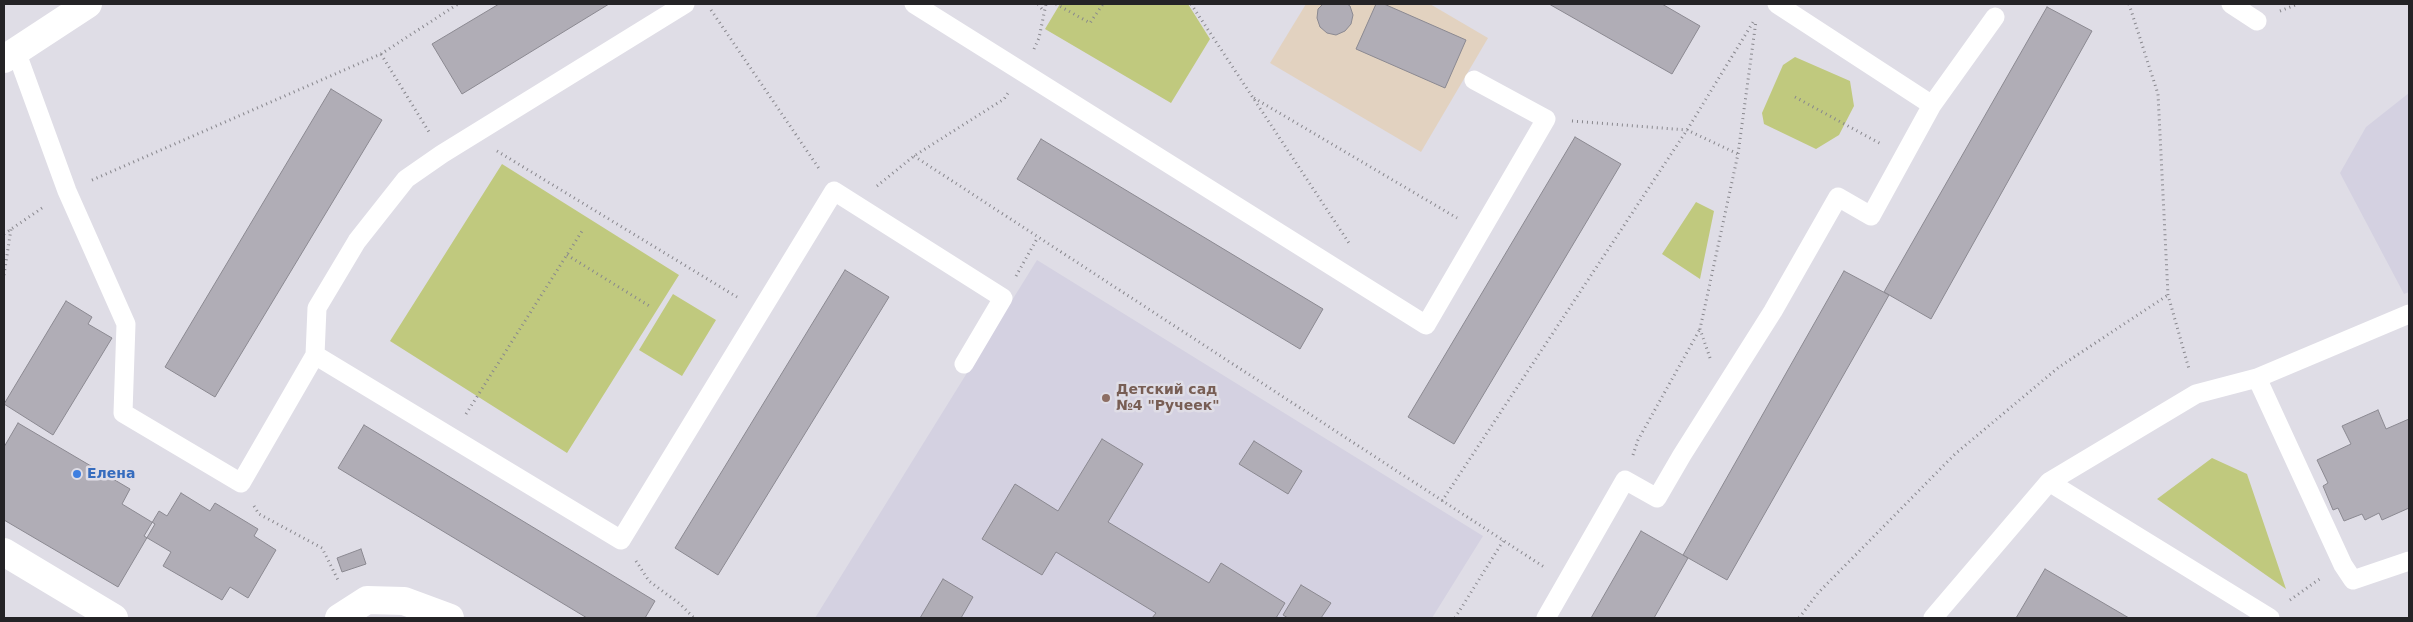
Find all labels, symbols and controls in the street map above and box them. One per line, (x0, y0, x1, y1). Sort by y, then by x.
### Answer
place label: Детский сад №4 "Ручеек" (1116, 382, 1220, 414)
marker: Детский сад №4 "Ручеек" (1100, 392, 1112, 404)
place label: Елена (87, 466, 135, 482)
marker: Елена (71, 468, 83, 480)

